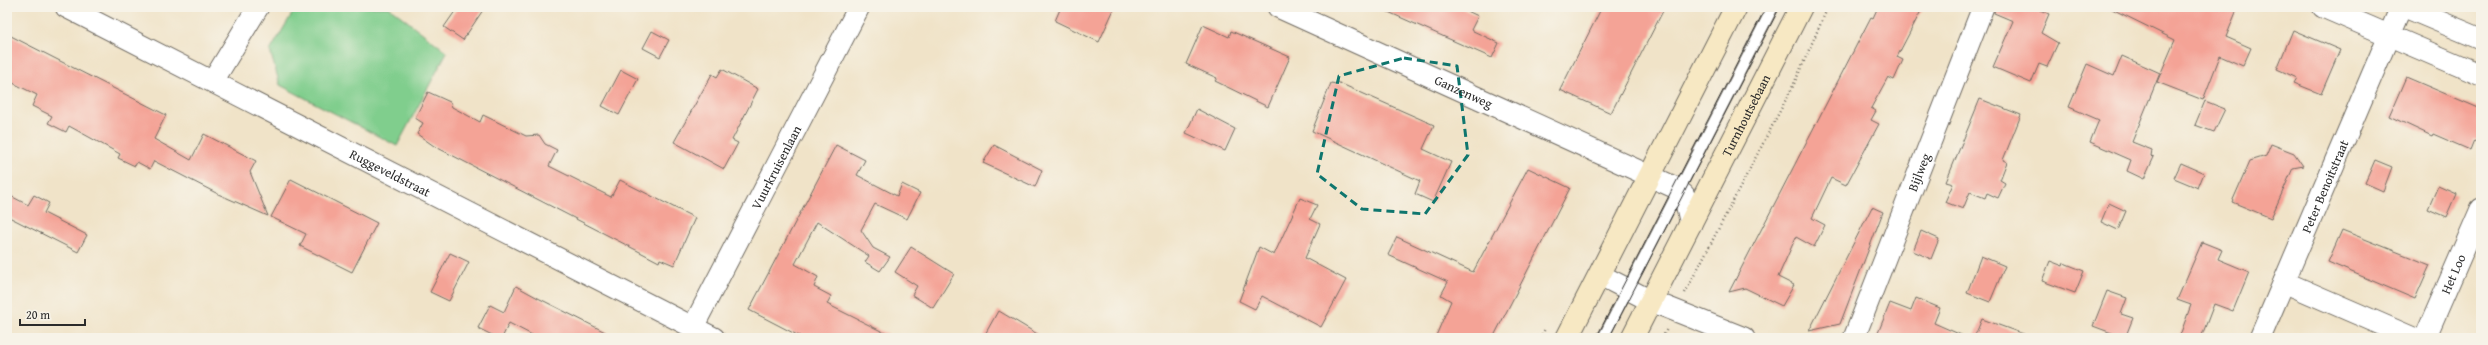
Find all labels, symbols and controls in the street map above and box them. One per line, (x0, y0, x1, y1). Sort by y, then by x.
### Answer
street label: Ganzenweg (1432, 70, 1496, 113)
street label: Turnhoutsebaan (1717, 70, 1775, 160)
street label: Vuurkruisenlaan (746, 121, 806, 213)
street label: Peter Benoitstraat (2296, 136, 2353, 236)
street label: Ruggeveldstraat (346, 144, 434, 201)
street label: Bijlweg (1903, 150, 1935, 194)
street label: Het Loo (2436, 250, 2470, 297)
scale bar (20, 301, 85, 327)
text: 20 m (26, 306, 50, 323)

